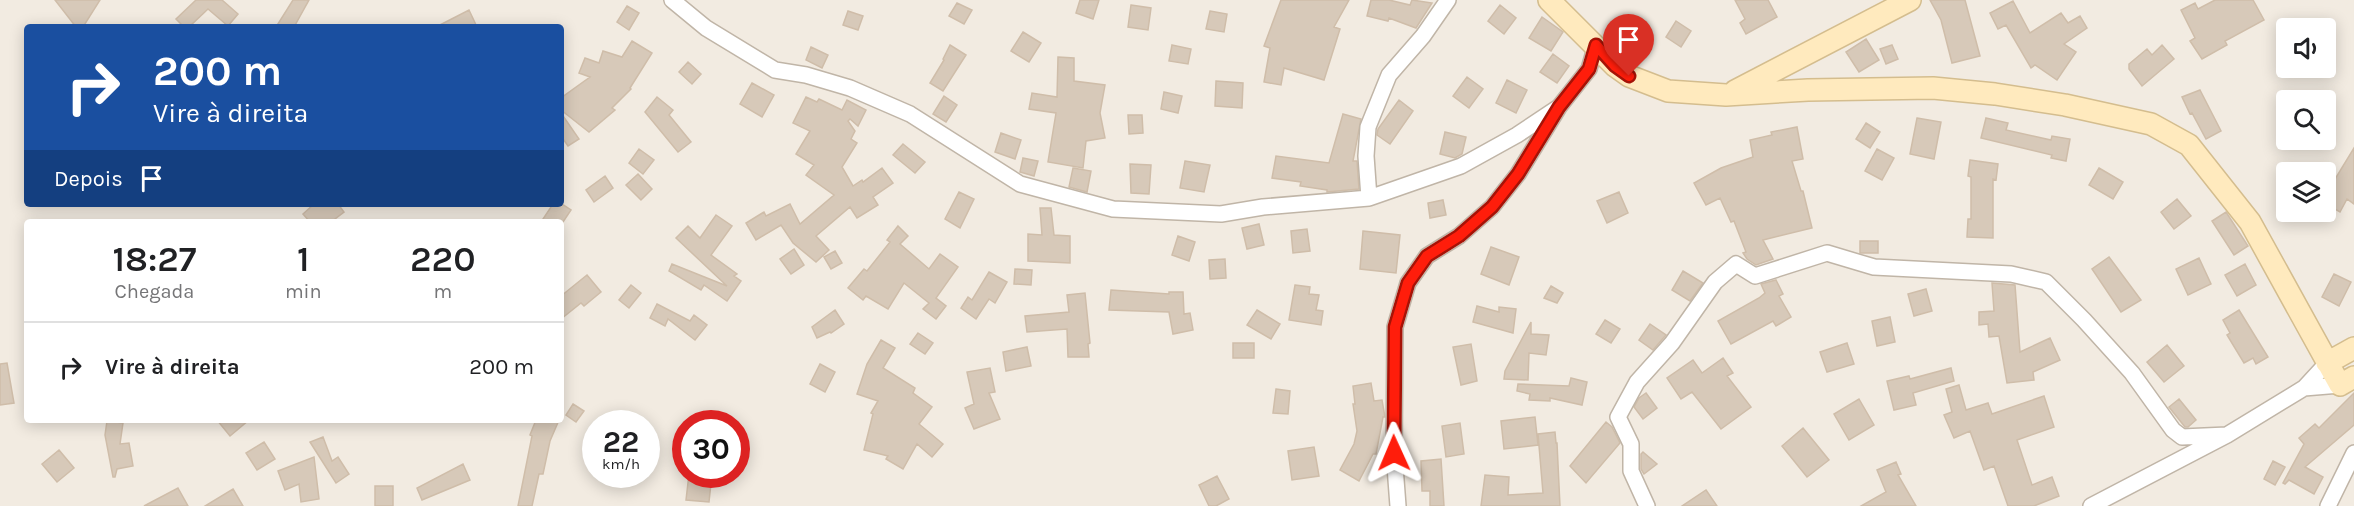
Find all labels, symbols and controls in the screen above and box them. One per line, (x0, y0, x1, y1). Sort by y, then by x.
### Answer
pin (1603, 14, 1654, 76)
map controls (2276, 18, 2336, 222)
button: sound (2276, 18, 2336, 78)
icon: arrive (1612, 23, 1645, 56)
text: 200 m (153, 46, 282, 96)
icon: right (54, 48, 132, 126)
button: search (2276, 90, 2336, 150)
text: Vire à direita (153, 97, 308, 129)
icon: arrive (135, 162, 168, 195)
button: layers (2276, 162, 2336, 222)
text: Depois (54, 166, 123, 192)
text: 18:27 (112, 238, 196, 280)
text: 1 (297, 238, 310, 280)
text: 220 (410, 238, 476, 280)
text: Chegada (115, 280, 194, 303)
text: min (285, 280, 322, 303)
text: m (433, 280, 452, 303)
icon: right (54, 351, 87, 384)
text: Vire à direita (105, 354, 240, 380)
text: 200 m (469, 354, 534, 380)
speed limit sign: 30 (672, 410, 750, 488)
position arrow (1362, 421, 1426, 485)
text: 22 (603, 424, 639, 460)
text: km/h (602, 455, 640, 473)

